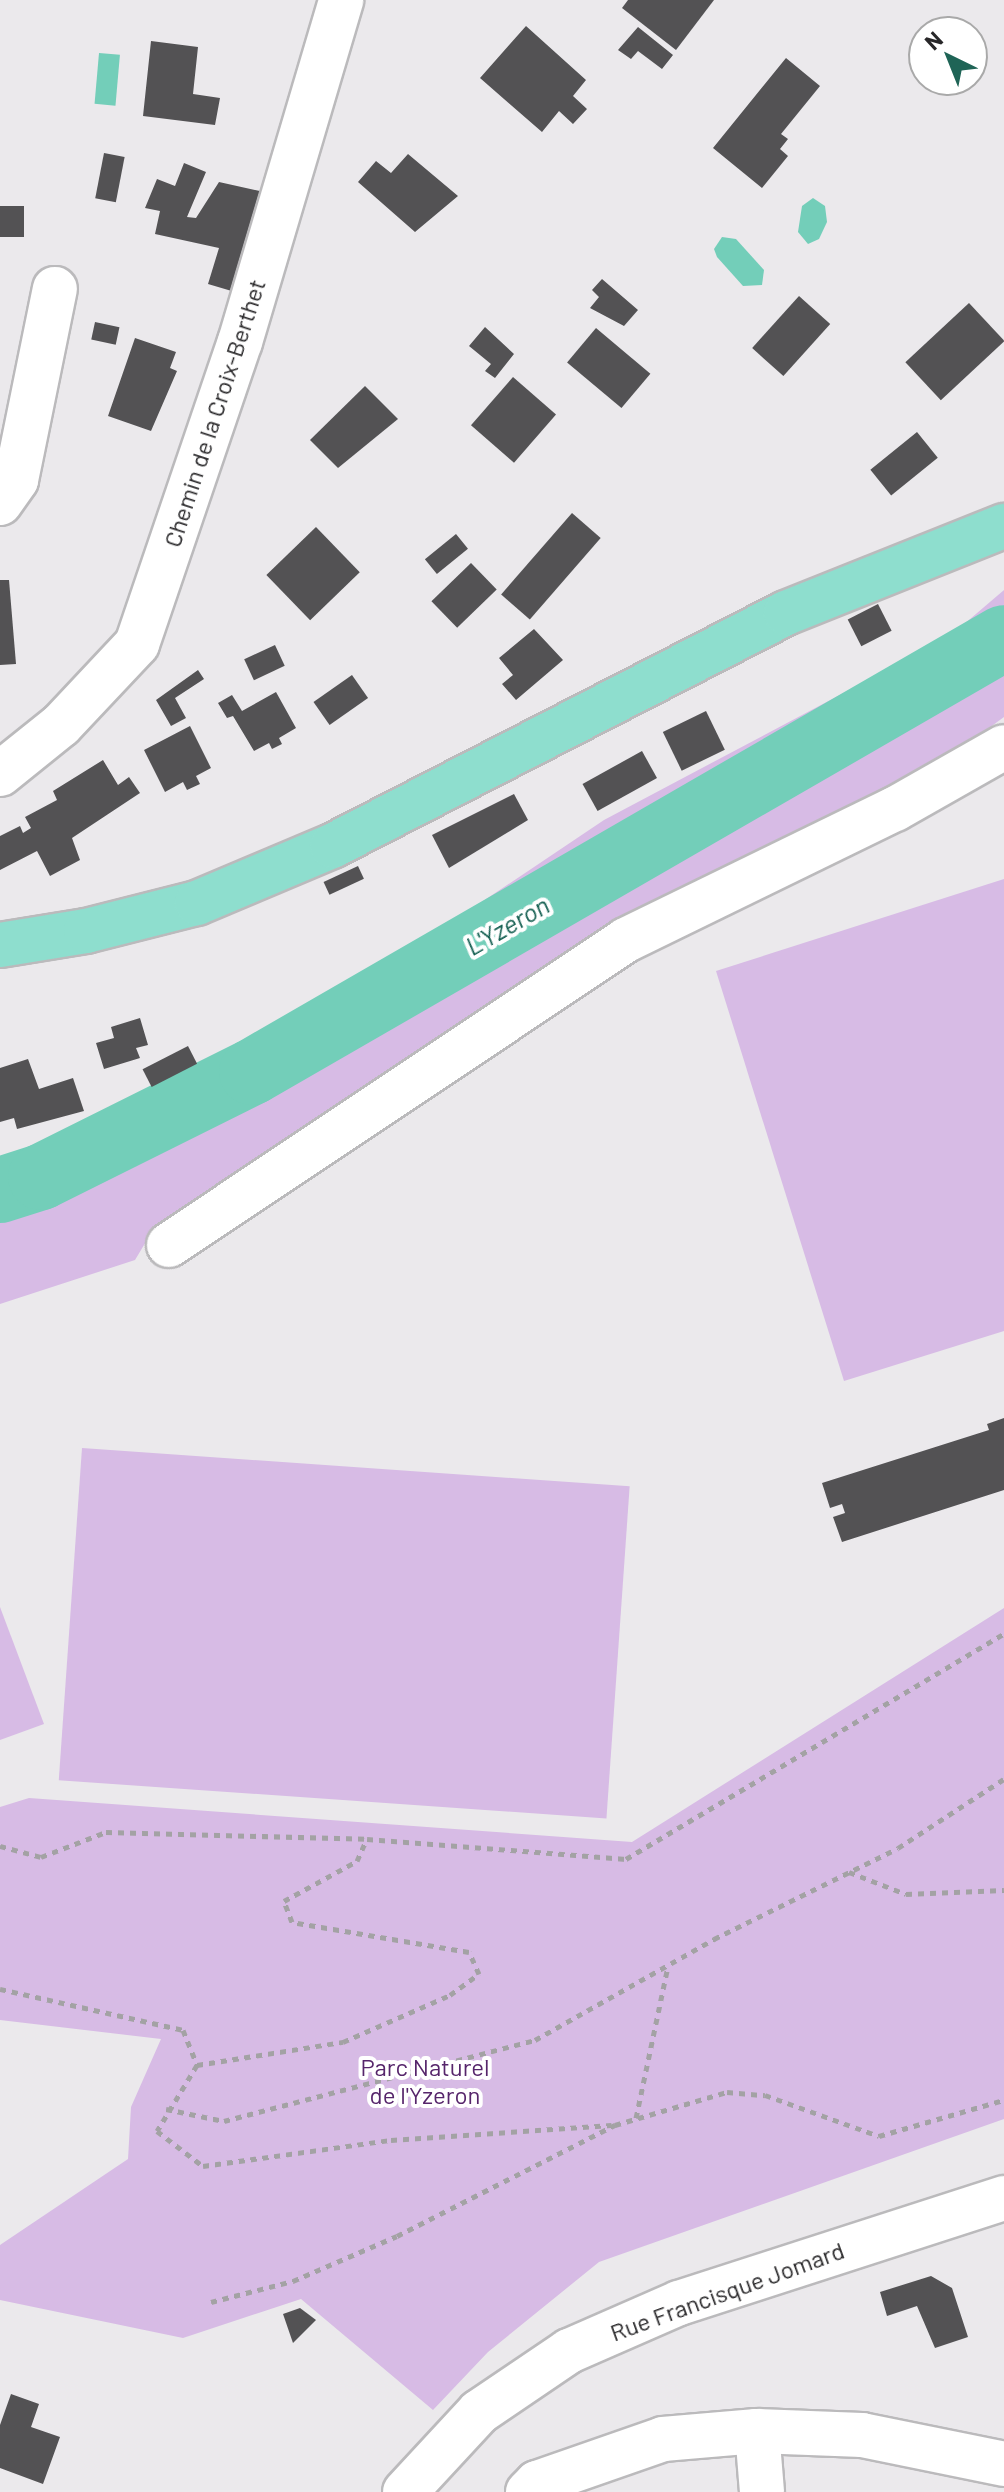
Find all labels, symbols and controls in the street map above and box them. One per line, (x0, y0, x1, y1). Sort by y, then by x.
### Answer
north arrow (908, 16, 988, 96)
text: N (919, 25, 947, 54)
street label: Chemin de la Croix-Berthet (157, 276, 271, 550)
water label: L'Yzeron (460, 889, 554, 961)
park label: Parc Naturel de l'Yzeron (360, 2053, 490, 2109)
street label: Rue Francisque Jomard (606, 2235, 848, 2347)

